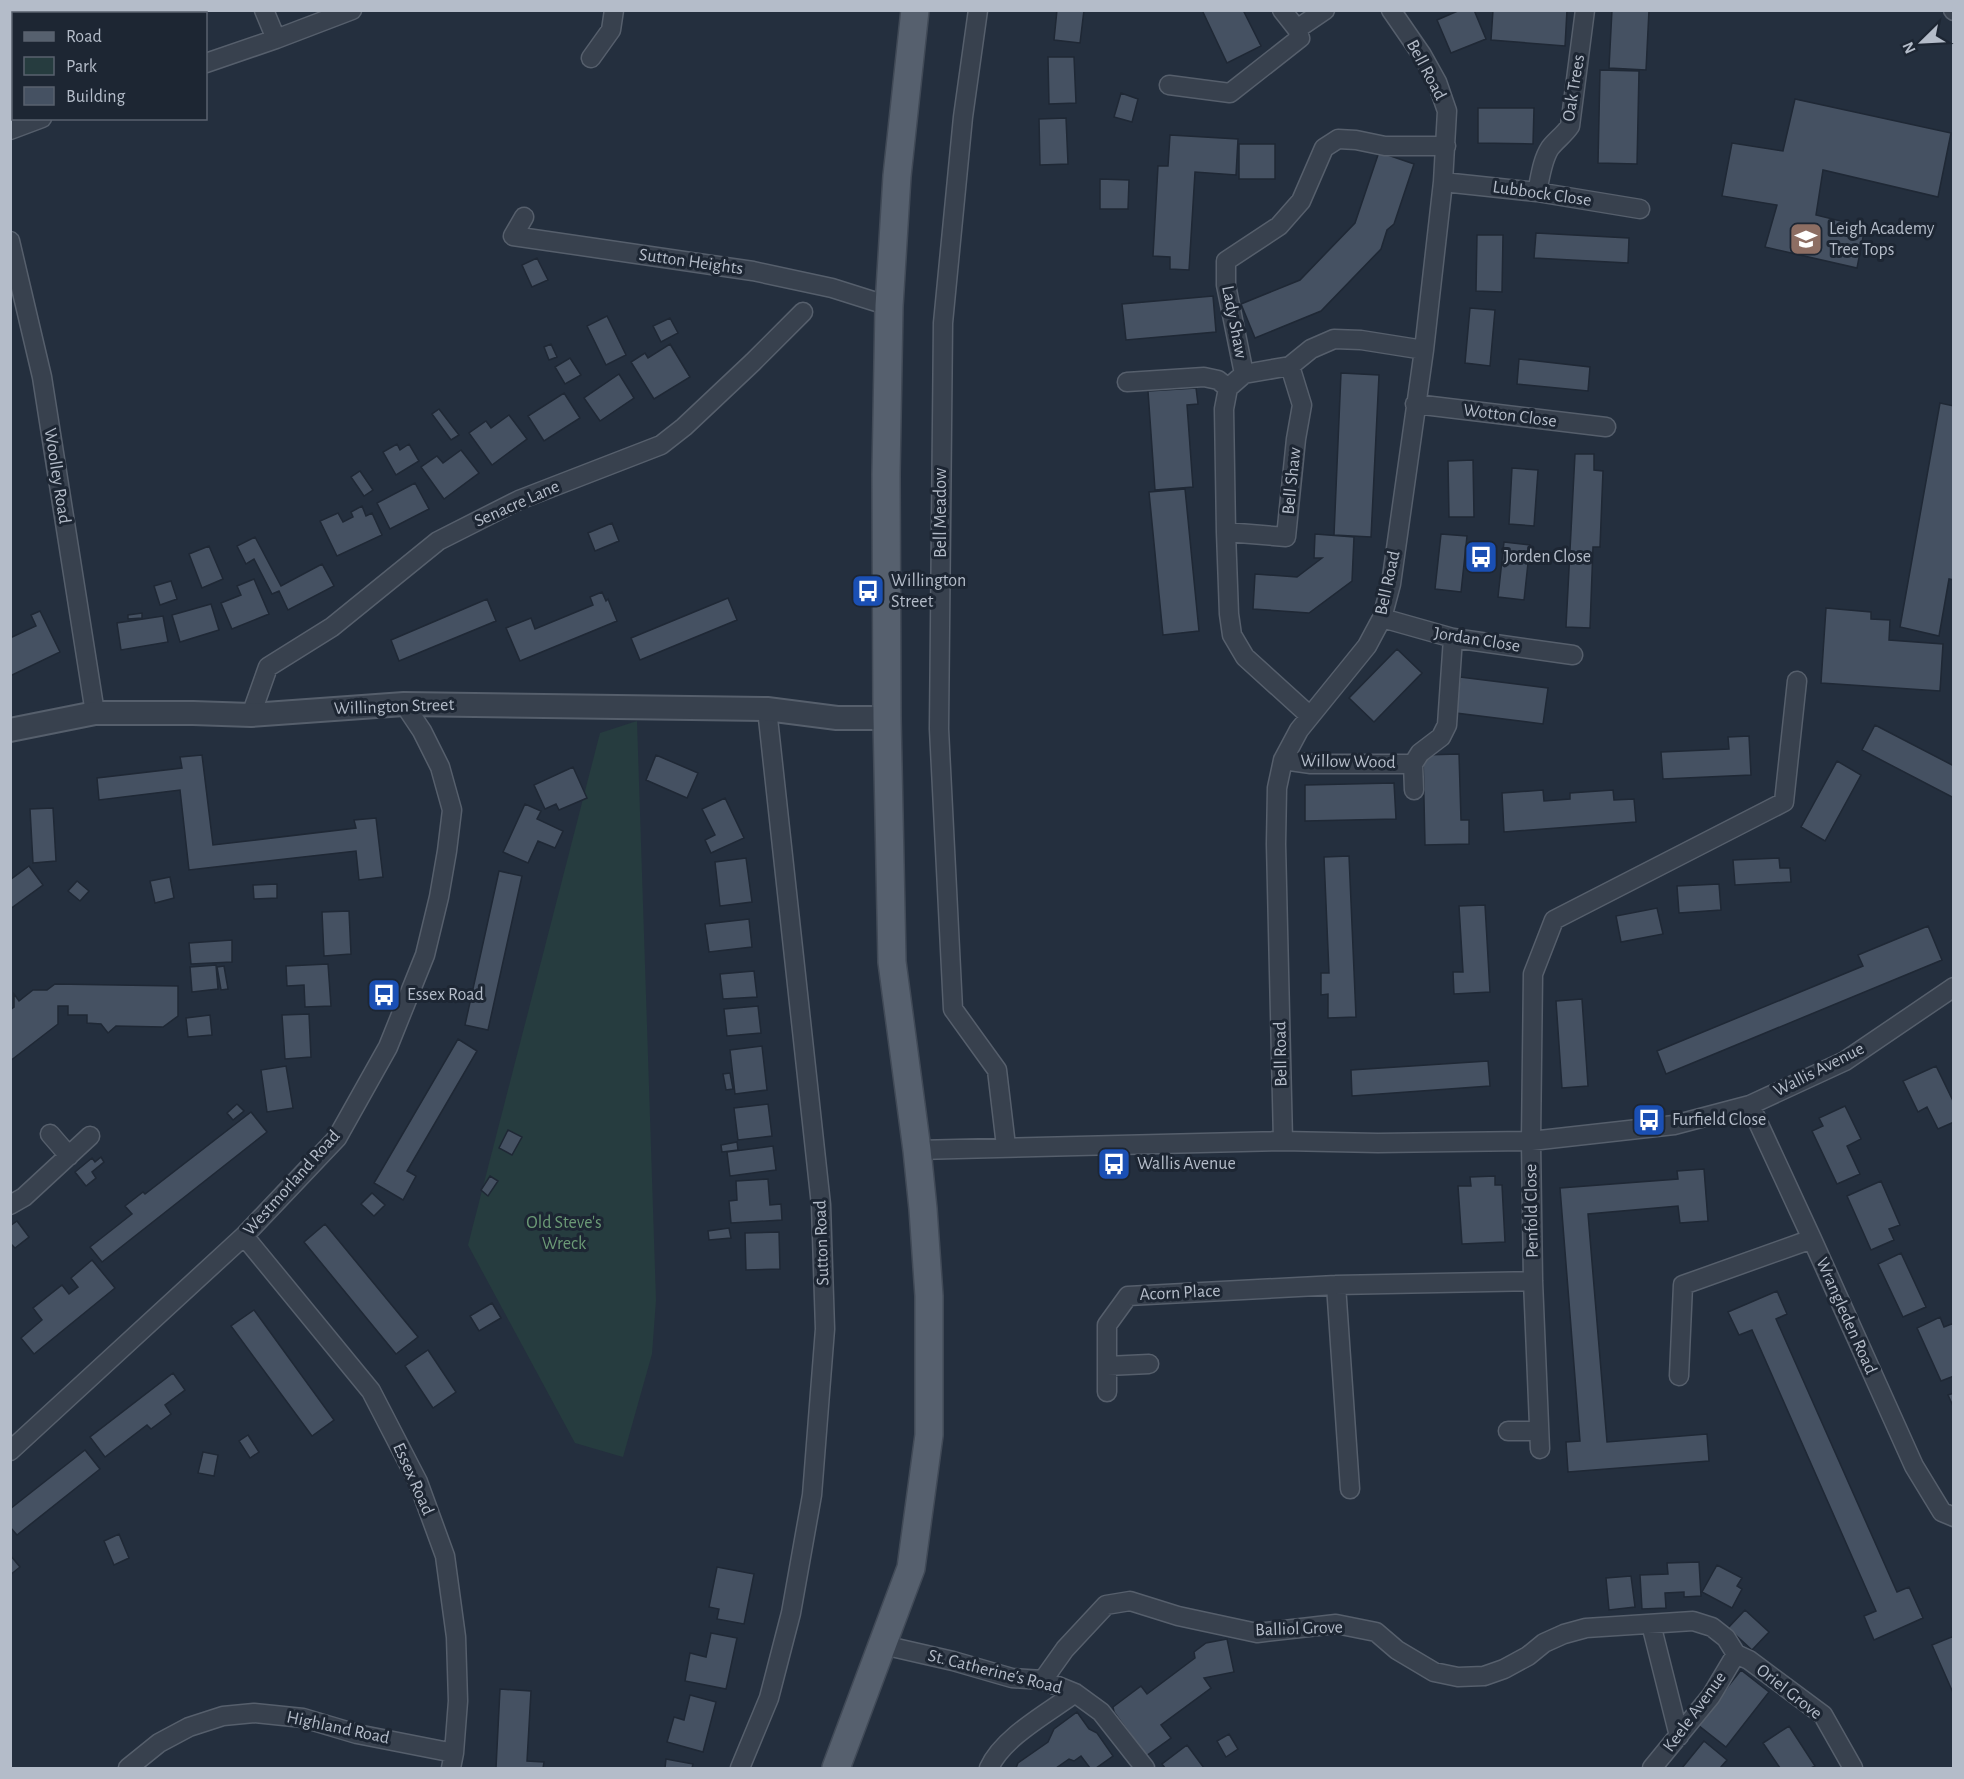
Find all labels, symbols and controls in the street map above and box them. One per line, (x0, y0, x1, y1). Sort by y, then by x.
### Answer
legend (12, 12, 207, 120)
north arrow (1892, 12, 1952, 72)
text: Road (66, 28, 102, 46)
street label: Bell Road (1403, 37, 1449, 103)
text: N (1900, 39, 1919, 56)
street label: Oak Trees (1560, 53, 1588, 123)
text: Park (66, 58, 98, 76)
text: Building (66, 88, 126, 106)
street label: Lubbock Close (1491, 178, 1593, 210)
place label: Leigh Academy Tree Tops (1829, 220, 1935, 259)
school or university icon: Leigh Academy Tree Tops (1788, 221, 1824, 257)
street label: Sutton Heights (638, 246, 744, 278)
street label: Lady Shaw (1218, 284, 1250, 360)
street label: Wotton Close (1462, 401, 1558, 431)
street label: Woolley Road (41, 427, 73, 525)
street label: Bell Shaw (1280, 446, 1304, 516)
street label: Bell Meadow (932, 468, 950, 558)
street label: Senacre Lane (472, 477, 562, 531)
bus stop icon: Jorden Close (1463, 539, 1499, 575)
place label: Jorden Close (1504, 548, 1591, 566)
street label: Bell Road (1372, 549, 1404, 617)
place label: Willington Street (891, 572, 966, 611)
bus stop icon: Willington Street (850, 573, 886, 609)
street label: Jordan Close (1433, 624, 1521, 656)
street label: Willington Street (333, 696, 455, 718)
street label: Willow Wood (1300, 752, 1396, 772)
bus stop icon: Essex Road (366, 977, 402, 1013)
place label: Essex Road (407, 986, 484, 1004)
street label: Bell Road (1271, 1021, 1291, 1087)
street label: Wallis Avenue (1771, 1040, 1867, 1100)
bus stop icon: Furfield Close (1631, 1102, 1667, 1138)
place label: Furfield Close (1672, 1111, 1766, 1129)
street label: Westmorland Road (240, 1127, 344, 1239)
bus stop icon: Wallis Avenue (1096, 1146, 1132, 1182)
place label: Wallis Avenue (1137, 1155, 1236, 1173)
street label: Penfold Close (1522, 1164, 1542, 1258)
street label: Sutton Road (812, 1200, 832, 1286)
park label: Old Steve's Wreck (526, 1214, 602, 1253)
street label: Wrangleden Road (1812, 1255, 1880, 1377)
street label: Acorn Place (1139, 1282, 1221, 1304)
street label: Essex Road (389, 1440, 437, 1518)
street label: Balliol Grove (1255, 1618, 1343, 1640)
street label: St. Catherine's Road (926, 1647, 1064, 1697)
street label: Oriel Grove (1753, 1661, 1825, 1723)
street label: Keele Avenue (1660, 1669, 1730, 1755)
street label: Highland Road (285, 1708, 391, 1748)

